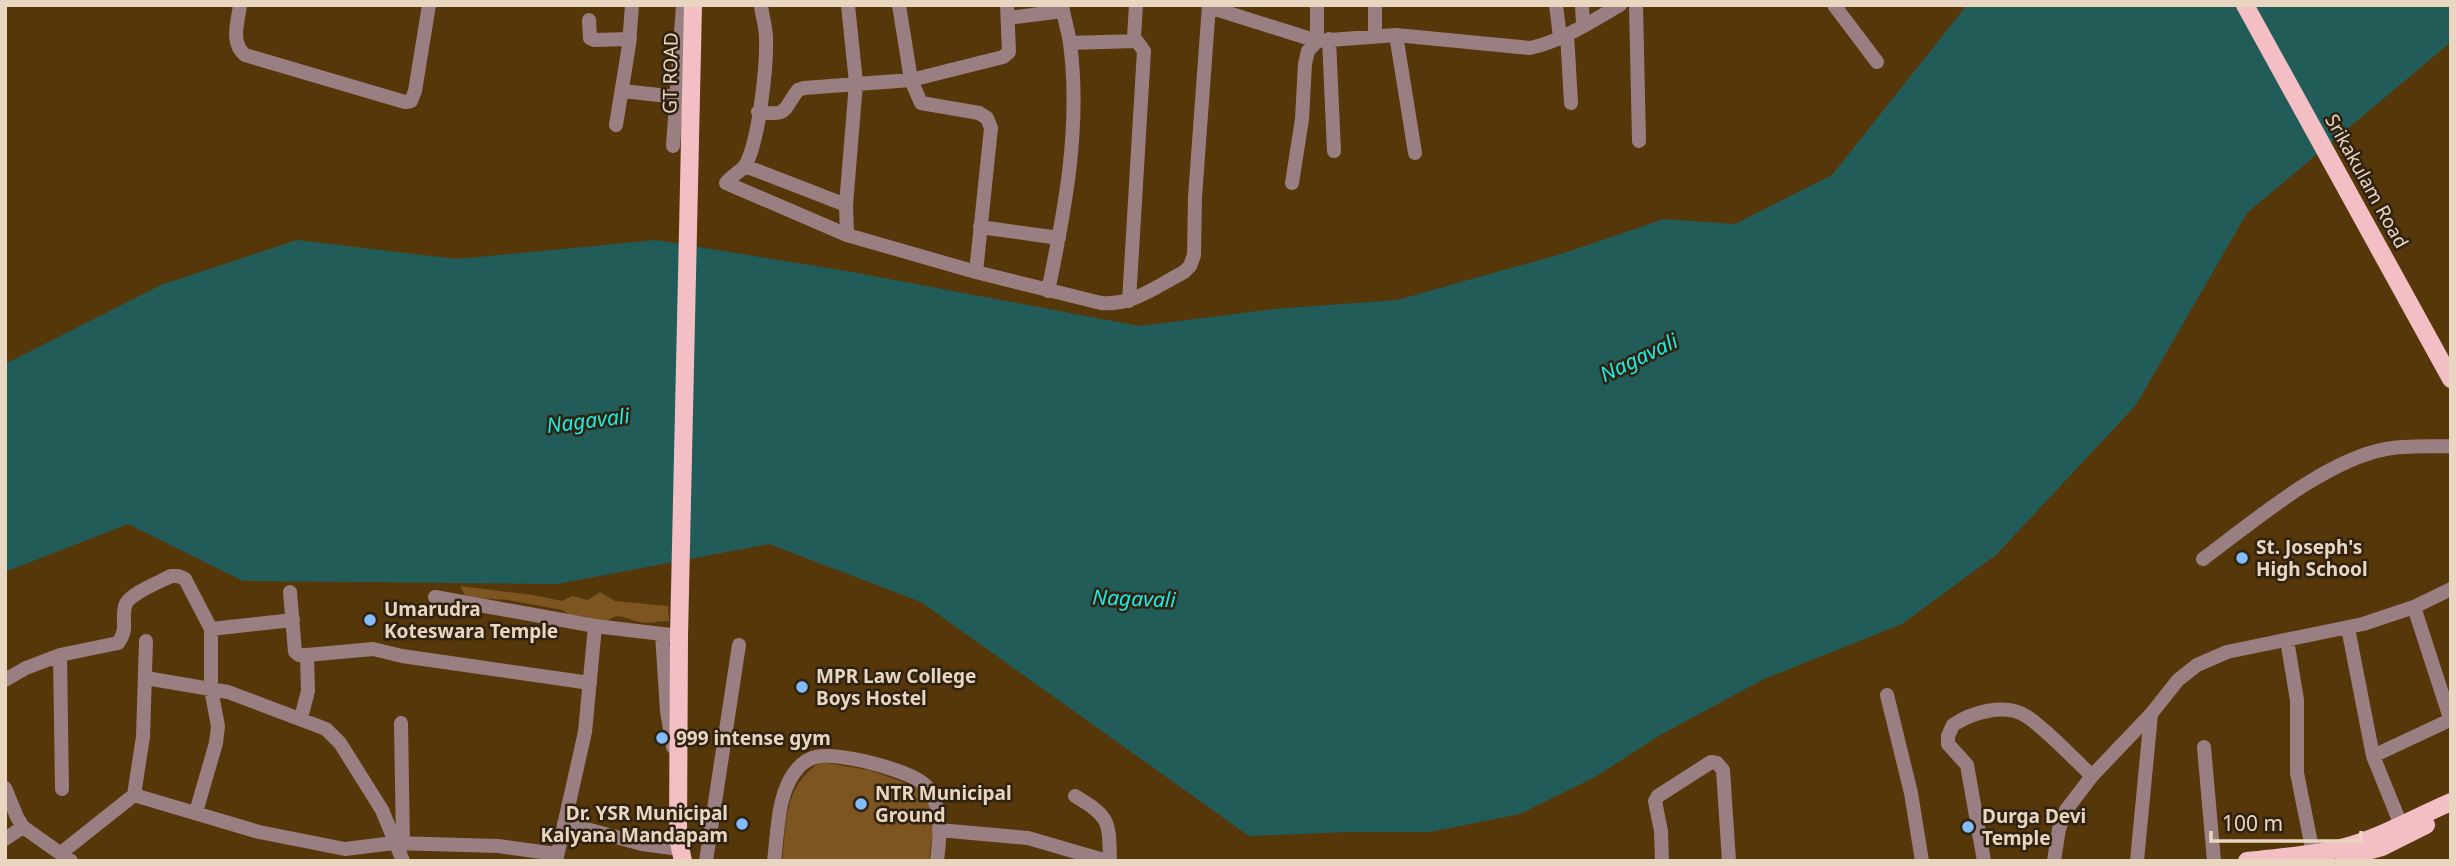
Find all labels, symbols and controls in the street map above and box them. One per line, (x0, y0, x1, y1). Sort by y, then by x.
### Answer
street label: GT ROAD (656, 32, 684, 114)
street label: Srikakulam Road (2319, 109, 2415, 253)
water label: Nagavali (1595, 326, 1683, 388)
water label: Nagavali (545, 401, 632, 439)
place label: St. Joseph's High School (2256, 534, 2368, 582)
marker: St. Joseph's High School (2234, 550, 2250, 566)
water label: Nagavali (1092, 583, 1177, 613)
place label: Umarudra Koteswara Temple (384, 596, 558, 644)
marker: Umarudra Koteswara Temple (362, 612, 378, 628)
place label: MPR Law College Boys Hostel (816, 663, 976, 711)
marker: MPR Law College Boys Hostel (794, 679, 810, 695)
place label: 999 intense gym (676, 725, 831, 751)
marker: 999 intense gym (654, 730, 670, 746)
place label: NTR Municipal Ground (875, 780, 1012, 828)
marker: NTR Municipal Ground (853, 796, 869, 812)
place label: Dr. YSR Municipal Kalyana Mandapam (540, 800, 728, 848)
scale bar (2211, 800, 2362, 844)
place label: Durga Devi Temple (1982, 803, 2086, 851)
text: 100 m (2222, 809, 2283, 837)
marker: Dr. YSR Municipal Kalyana Mandapam (734, 816, 750, 832)
marker: Durga Devi Temple (1960, 819, 1976, 835)

